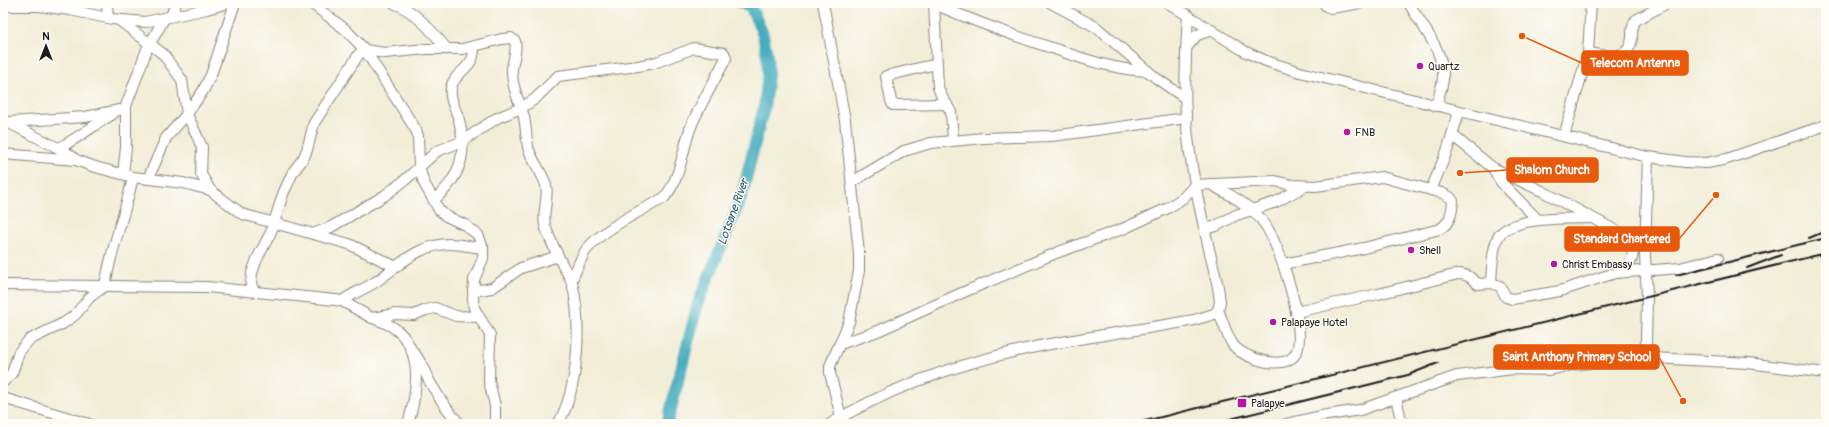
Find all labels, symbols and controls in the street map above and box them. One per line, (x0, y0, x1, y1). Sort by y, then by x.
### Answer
north arrow (26, 26, 66, 66)
text: N (42, 30, 50, 43)
callout: Telecom Antenna (1582, 51, 1688, 75)
text: Telecom Antenna (1589, 56, 1681, 71)
place label: Quartz (1428, 60, 1460, 73)
marker: Quartz (1415, 61, 1425, 71)
place label: FNB (1355, 126, 1375, 139)
marker: FNB (1342, 127, 1352, 137)
callout: Shalom Church (1507, 158, 1598, 182)
text: Shalom Church (1514, 163, 1590, 178)
water label: Lotsane River (715, 176, 753, 247)
callout: Standard Chartered (1565, 227, 1679, 251)
text: Standard Chartered (1573, 232, 1671, 247)
place label: Shell (1419, 244, 1441, 257)
marker: Shell (1406, 245, 1416, 255)
place label: Christ Embassy (1562, 258, 1632, 271)
marker: Christ Embassy (1549, 259, 1559, 269)
place label: Palapaye Hotel (1281, 316, 1348, 329)
marker: Palapaye Hotel (1268, 317, 1278, 327)
callout: Saint Anthony Primary School (1494, 345, 1659, 369)
text: Saint Anthony Primary School (1502, 350, 1652, 365)
marker: Palapye (1236, 397, 1248, 409)
place label: Palapye (1251, 397, 1285, 410)

